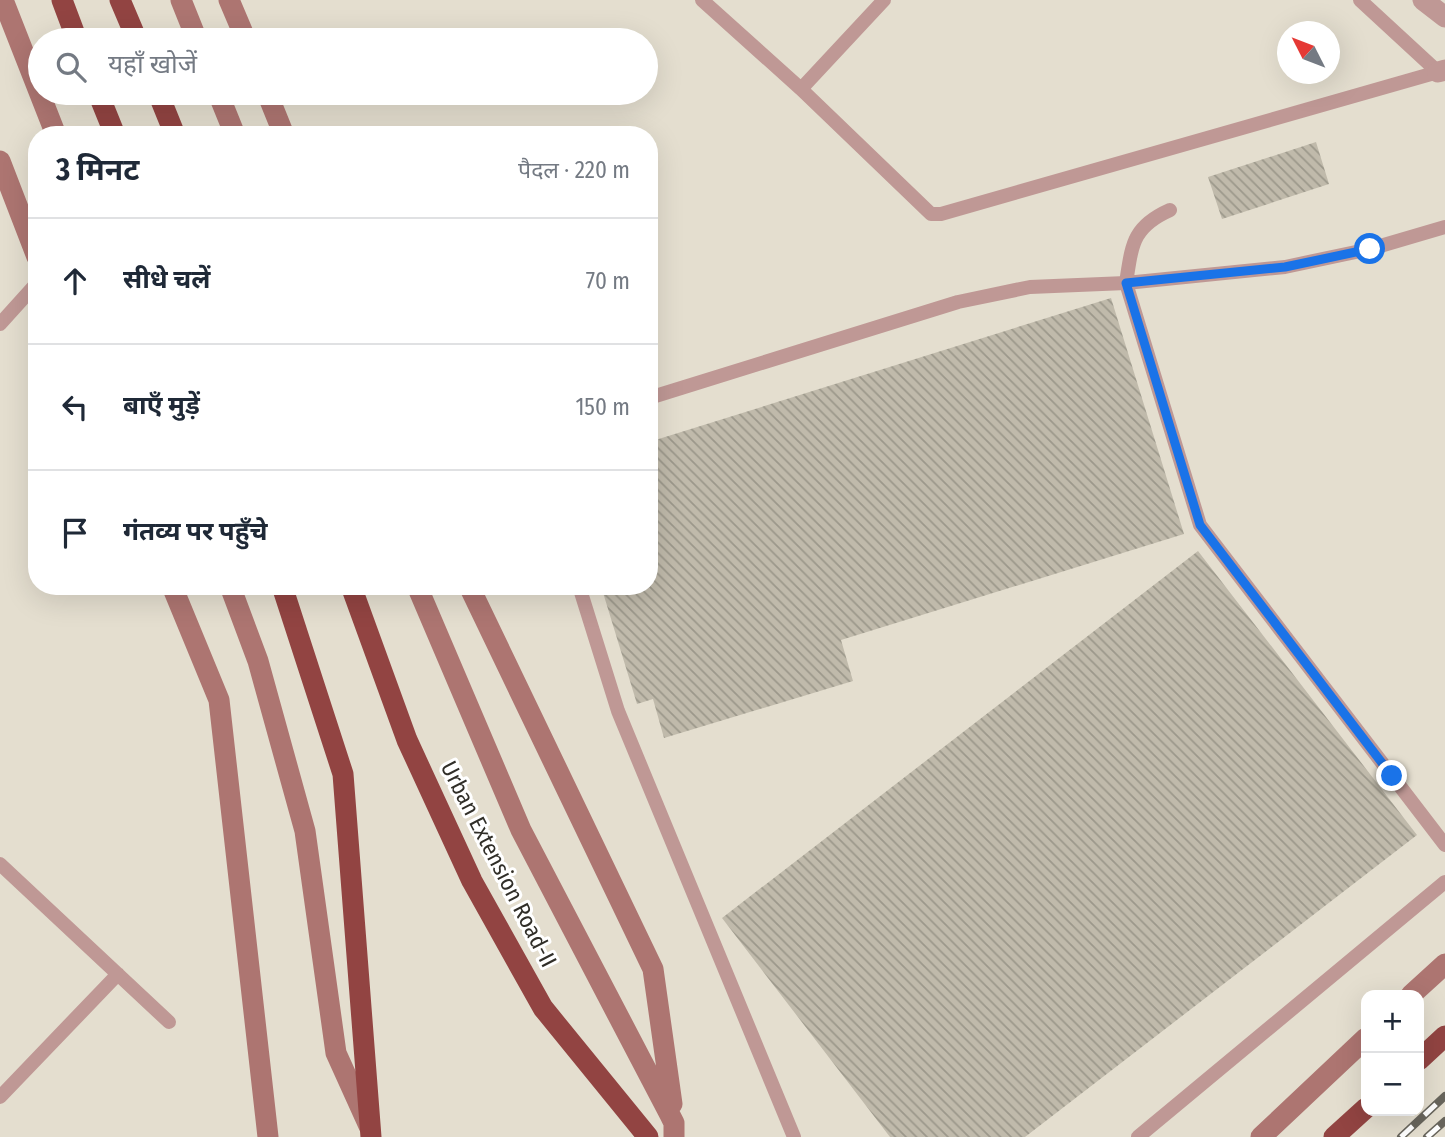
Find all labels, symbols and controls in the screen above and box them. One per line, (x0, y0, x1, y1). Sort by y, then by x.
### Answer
north arrow (1277, 21, 1340, 84)
search box (28, 28, 658, 105)
icon: search (52, 48, 90, 86)
text: यहाँ खोजें (108, 49, 197, 80)
text: 3 मिनट (56, 152, 139, 188)
text: पैदल · 220 m (518, 156, 630, 184)
route start (1354, 233, 1385, 264)
icon: ahead (56, 262, 94, 300)
text: सीधे चलें (123, 264, 210, 295)
text: 70 m (586, 267, 630, 295)
icon: left (56, 388, 94, 426)
text: बाएँ मुड़ें (123, 390, 200, 421)
text: 150 m (575, 393, 630, 421)
icon: arrive (56, 514, 94, 552)
text: गंतव्य पर पहुँचे (123, 516, 267, 547)
street label: Urban Extension Road-II (435, 756, 563, 972)
route end (1376, 760, 1407, 791)
map controls (1361, 990, 1424, 1116)
button: + (1361, 990, 1424, 1053)
button: − (1361, 1053, 1424, 1116)

